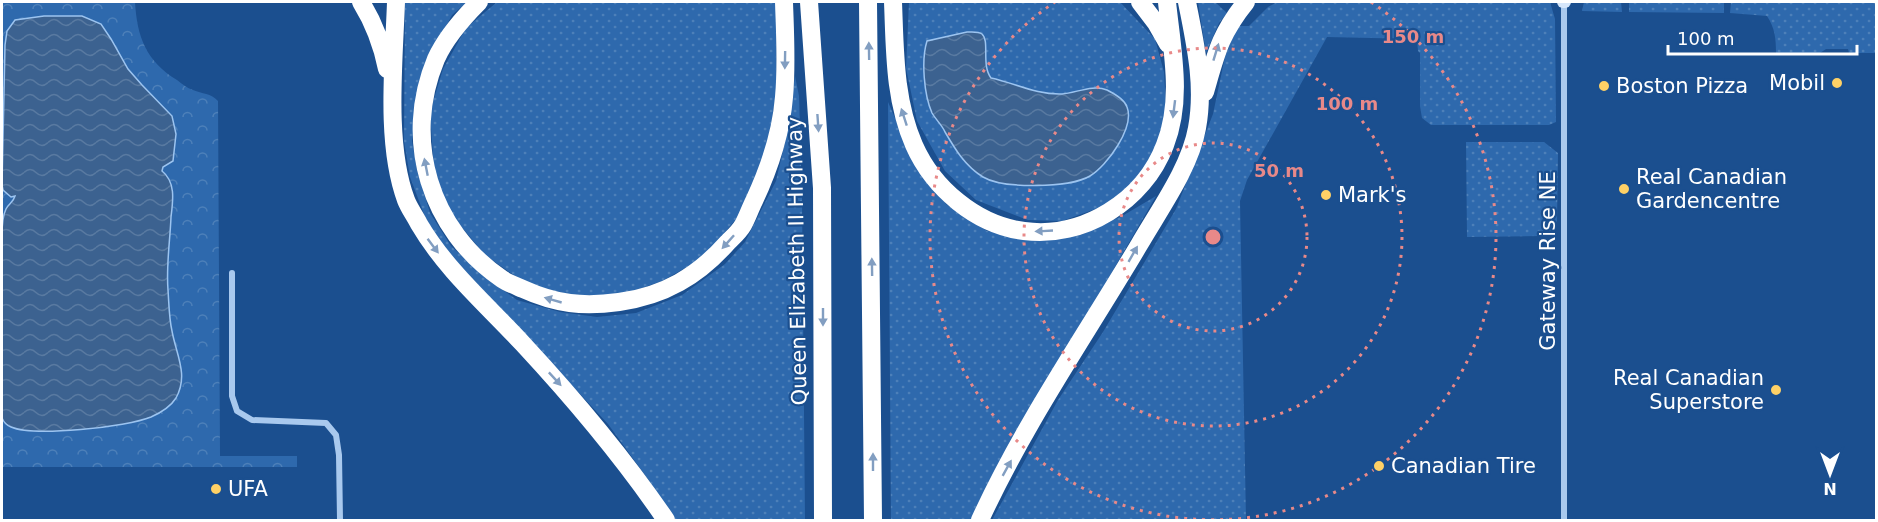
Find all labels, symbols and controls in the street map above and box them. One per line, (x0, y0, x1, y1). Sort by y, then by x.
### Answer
scale bar (1668, 18, 1857, 56)
text: 150 m (1382, 26, 1444, 47)
text: 100 m (1677, 28, 1735, 49)
one-way arrow (864, 42, 874, 61)
one-way arrow (1212, 43, 1221, 61)
one-way arrow (780, 50, 790, 69)
place label: Mobil (1769, 71, 1825, 95)
place label: Boston Pizza (1616, 74, 1748, 98)
marker: Mobil (1830, 76, 1844, 90)
marker: Boston Pizza (1597, 79, 1611, 93)
text: 100 m (1316, 93, 1378, 114)
one-way arrow (1169, 99, 1179, 118)
one-way arrow (899, 108, 909, 126)
one-way arrow (813, 113, 822, 132)
street label: Queen Elizabeth II Highway (782, 116, 812, 406)
one-way arrow (421, 157, 430, 176)
text: 50 m (1254, 160, 1304, 181)
place label: Real Canadian Gardencentre (1636, 165, 1787, 213)
street label: Gateway Rise NE (1536, 171, 1560, 351)
marker: Real Canadian Gardencentre (1617, 182, 1631, 196)
place label: Mark's (1338, 183, 1407, 207)
marker: Mark's (1319, 188, 1333, 202)
one-way arrow (1035, 226, 1054, 235)
centre of rings (1203, 227, 1223, 247)
one-way arrow (722, 234, 735, 249)
one-way arrow (427, 237, 439, 253)
one-way arrow (1128, 246, 1139, 262)
one-way arrow (867, 258, 877, 277)
one-way arrow (544, 295, 562, 304)
one-way arrow (818, 308, 827, 327)
place label: Real Canadian Superstore (1613, 366, 1764, 414)
one-way arrow (548, 371, 562, 386)
marker: Real Canadian Superstore (1769, 383, 1783, 397)
north arrow (1800, 444, 1860, 504)
one-way arrow (868, 453, 878, 472)
place label: Canadian Tire (1391, 454, 1536, 478)
marker: Canadian Tire (1372, 459, 1386, 473)
one-way arrow (1001, 460, 1012, 476)
place label: UFA (228, 477, 269, 501)
text: N (1823, 479, 1837, 498)
marker: UFA (209, 482, 223, 496)

